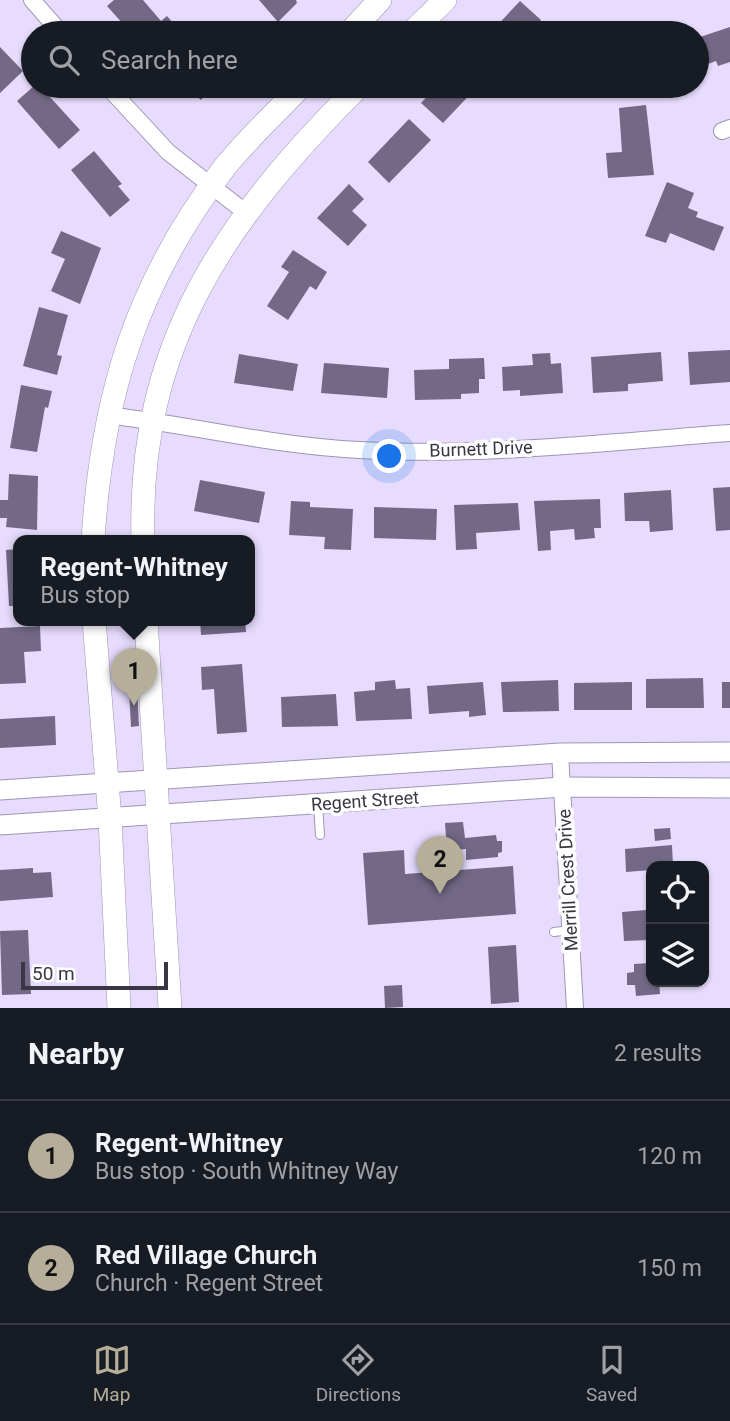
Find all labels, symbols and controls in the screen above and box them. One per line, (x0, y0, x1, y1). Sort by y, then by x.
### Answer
search box (21, 21, 709, 98)
icon: search (45, 41, 83, 79)
text: Search here (101, 45, 238, 75)
street label: Burnett Drive (429, 436, 533, 461)
your location (372, 439, 406, 473)
popup (13, 535, 255, 626)
text: Regent-Whitney (40, 552, 228, 582)
text: Bus stop (40, 582, 130, 609)
pin: 1 (111, 648, 157, 706)
street label: Regent Street (310, 786, 420, 815)
street label: Merrill Crest Drive (553, 808, 582, 952)
pin: 2 (417, 836, 463, 894)
map controls (646, 861, 709, 987)
button: locate (646, 861, 709, 924)
button: layers (646, 924, 709, 987)
scale bar (21, 959, 168, 991)
text: 50 m (32, 962, 75, 985)
text: Nearby (28, 1036, 124, 1071)
text: 2 results (614, 1040, 702, 1067)
text: Regent-Whitney (95, 1128, 283, 1158)
text: 1 (44, 1143, 58, 1170)
text: 120 m (637, 1143, 702, 1170)
text: Bus stop · South Whitney Way (95, 1158, 398, 1185)
text: Red Village Church (95, 1240, 317, 1270)
text: 2 (44, 1255, 58, 1282)
text: 150 m (637, 1255, 702, 1282)
text: Church · Regent Street (95, 1270, 323, 1297)
tab: Map (93, 1341, 131, 1406)
tab: Directions (316, 1341, 401, 1406)
tab: Saved (586, 1341, 637, 1406)

